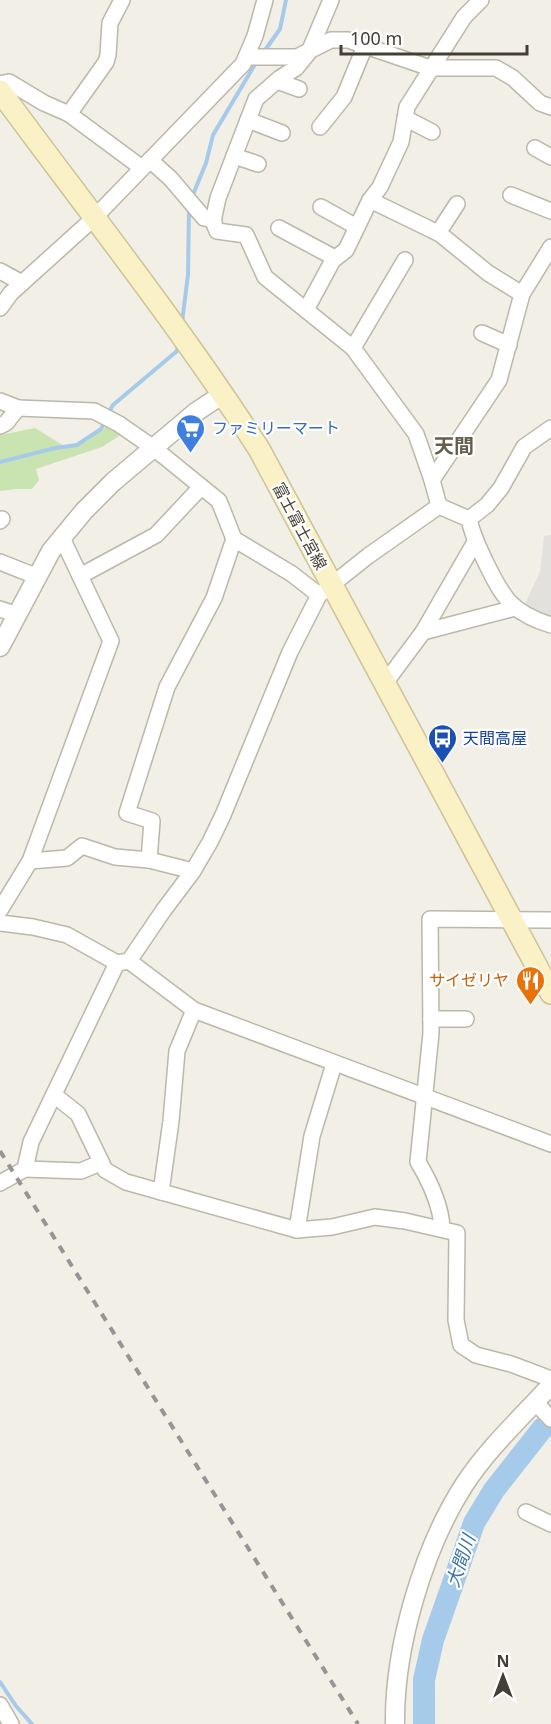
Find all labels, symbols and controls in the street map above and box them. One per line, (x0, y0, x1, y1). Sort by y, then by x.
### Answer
scale bar (341, 18, 527, 56)
text: 100 m (350, 26, 402, 50)
supermarket icon: ファミリーマート (175, 412, 207, 454)
place label: ファミリーマート (212, 417, 340, 439)
district label: 天間 (434, 432, 474, 459)
street label: 富士富士宮線 (268, 478, 332, 574)
bus stop icon: 天間高屋 (426, 722, 458, 764)
place label: 天間高屋 (463, 727, 527, 749)
restaurant icon: サイゼリヤ (514, 964, 546, 1006)
place label: サイゼリヤ (429, 969, 509, 991)
water label: 大間川 (440, 1529, 481, 1590)
north arrow (473, 1646, 533, 1706)
text: N (496, 1650, 510, 1672)

